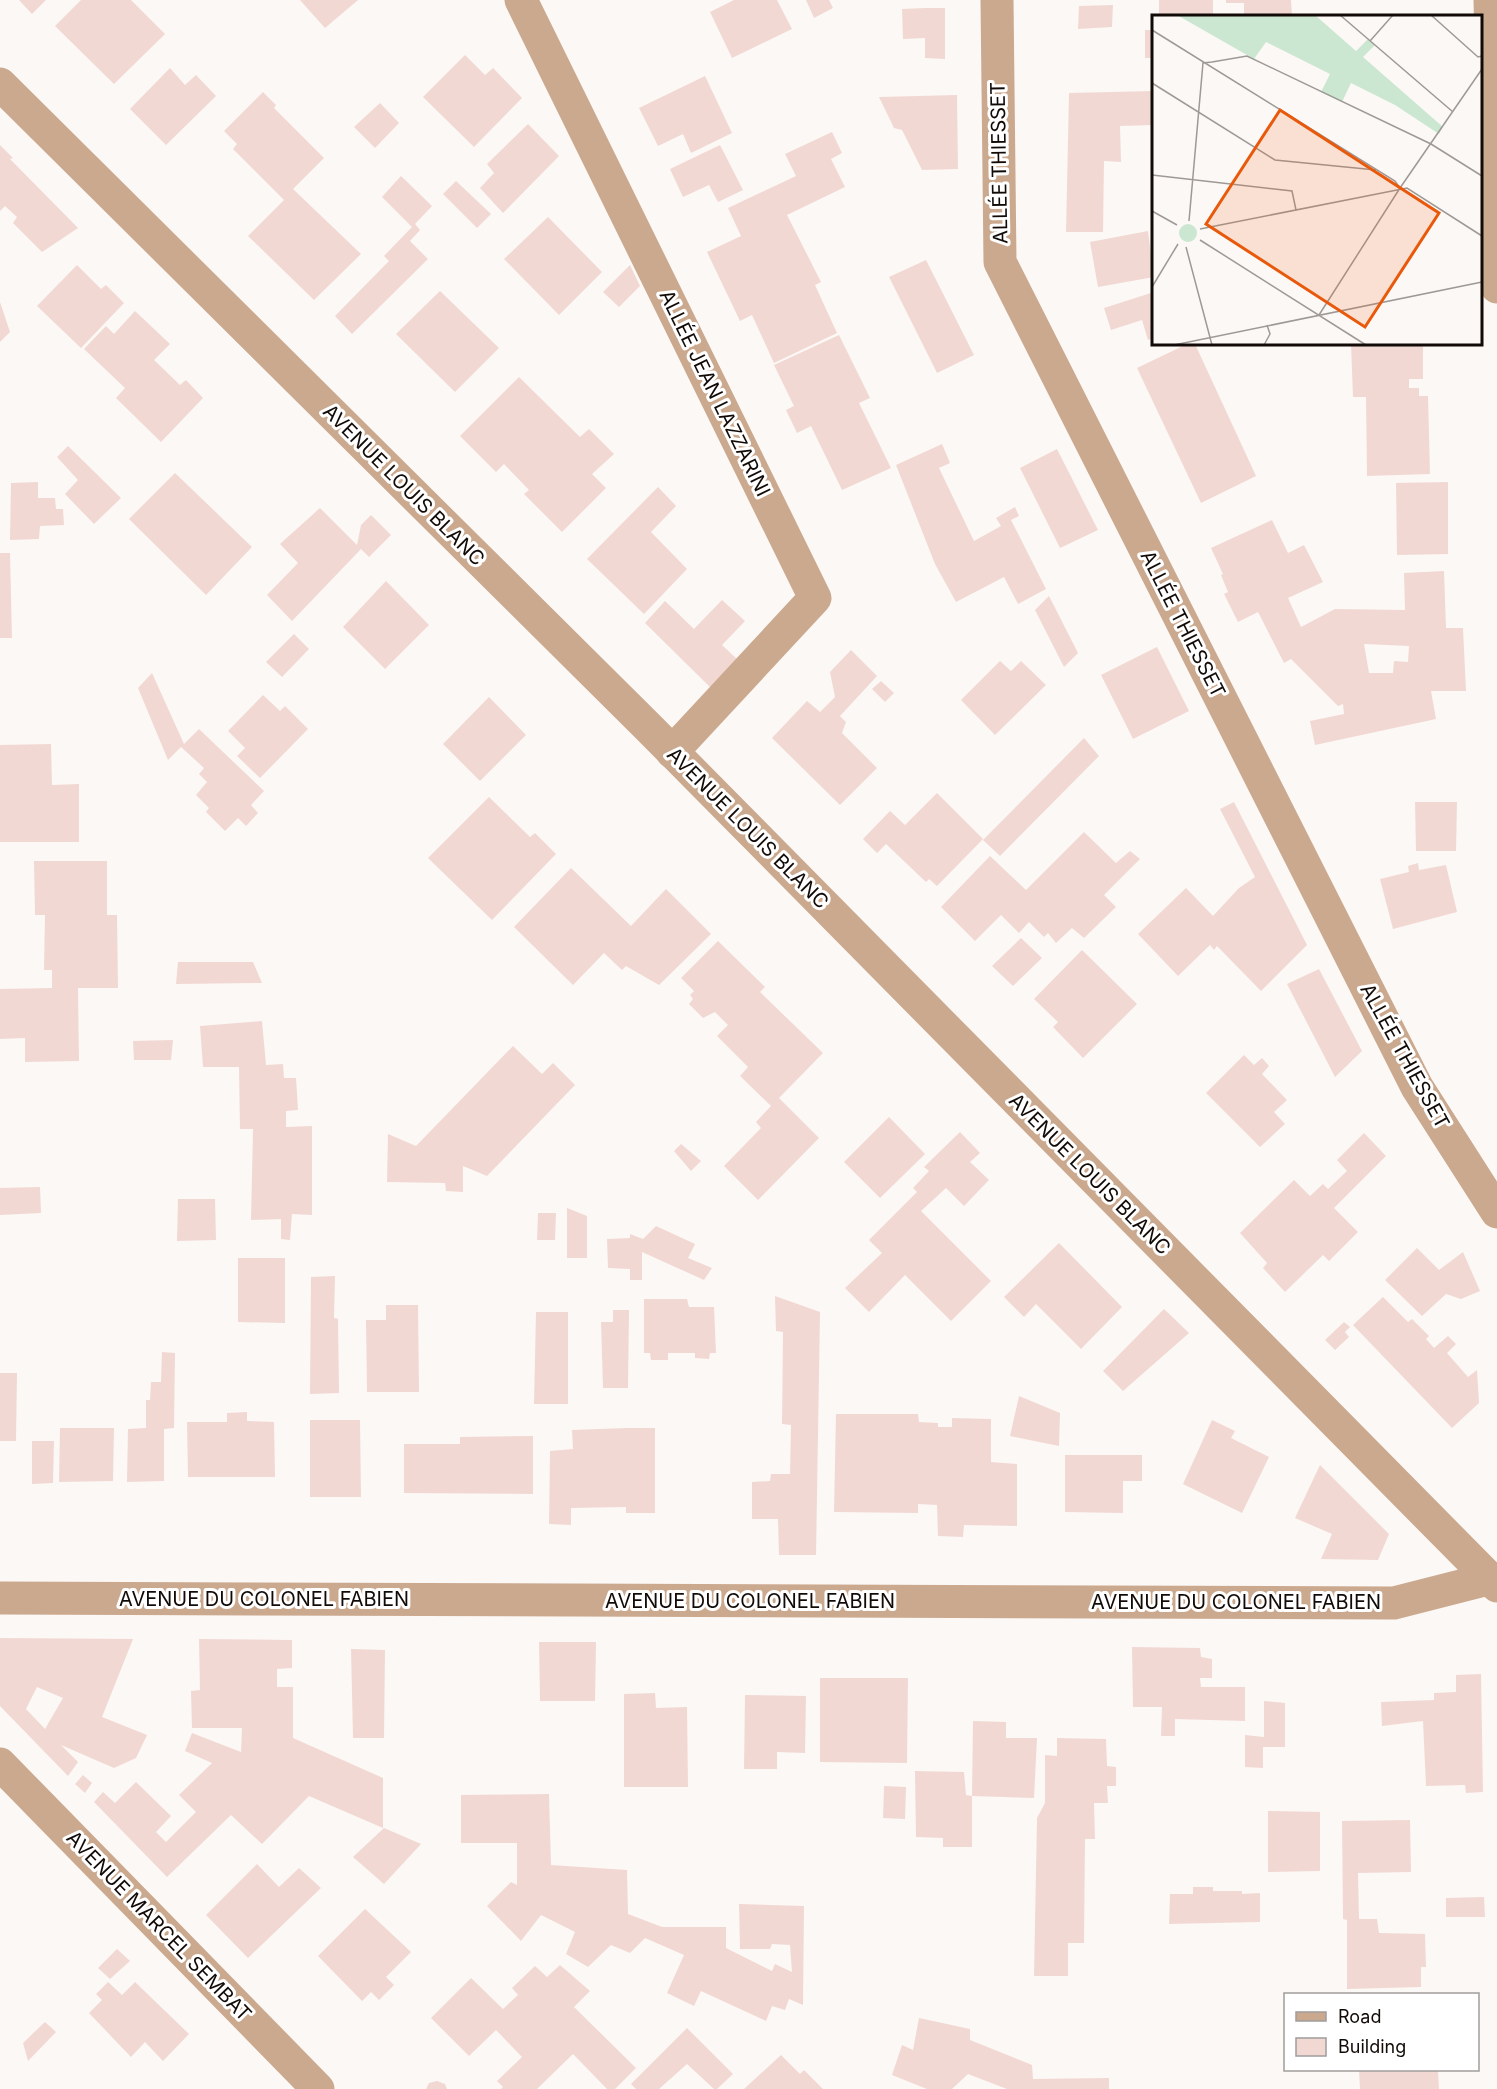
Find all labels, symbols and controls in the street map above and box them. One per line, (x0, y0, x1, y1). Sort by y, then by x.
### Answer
inset map (1152, 15, 1482, 345)
street label: ALLÉE THIESSET (985, 82, 1012, 244)
street label: ALLÉE JEAN LAZZARINI (655, 285, 776, 500)
street label: AVENUE LOUIS BLANC (318, 399, 490, 571)
street label: ALLÉE THIESSET (1136, 546, 1231, 702)
street label: AVENUE LOUIS BLANC (662, 742, 834, 914)
street label: ALLÉE THIESSET (1355, 979, 1456, 1133)
street label: AVENUE LOUIS BLANC (1004, 1088, 1176, 1260)
street label: AVENUE DU COLONEL FABIEN (119, 1587, 409, 1611)
street label: AVENUE DU COLONEL FABIEN (605, 1589, 895, 1613)
street label: AVENUE DU COLONEL FABIEN (1091, 1590, 1381, 1614)
street label: AVENUE MARCEL SEMBAT (62, 1826, 256, 2026)
legend (1284, 1993, 1479, 2071)
text: Road (1338, 2006, 1381, 2027)
text: Building (1338, 2036, 1406, 2057)

